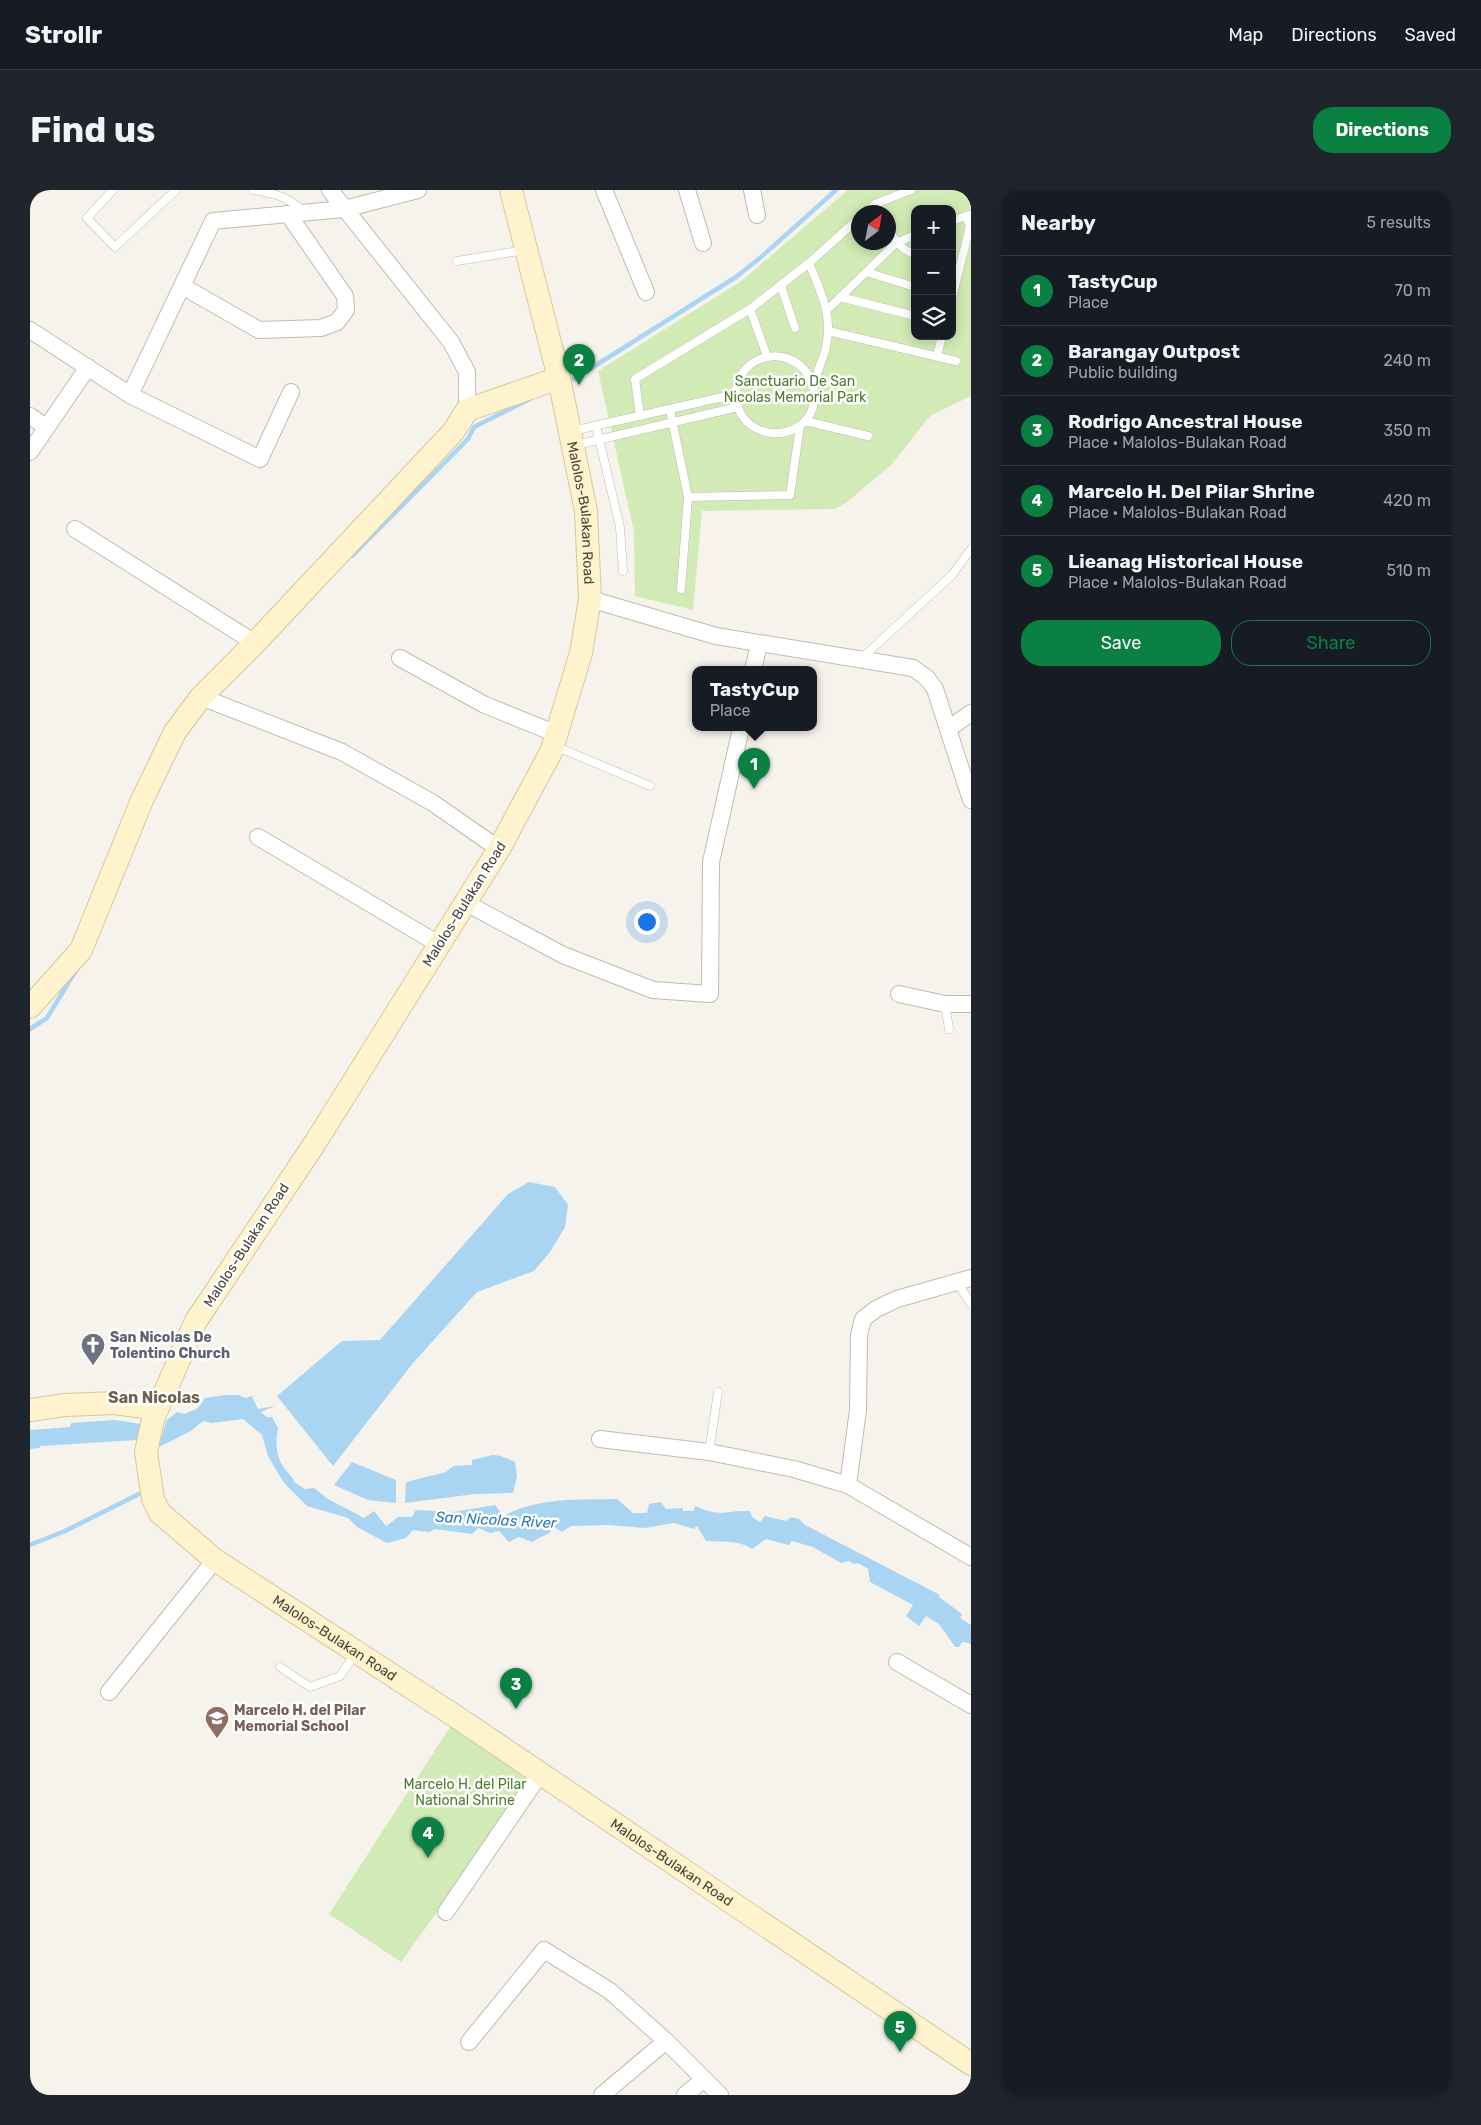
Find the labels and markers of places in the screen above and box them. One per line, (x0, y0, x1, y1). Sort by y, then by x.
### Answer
pin: 2 (563, 344, 595, 385)
pin: 1 (738, 748, 770, 789)
place label: San Nicolas De Tolentino Church (110, 1329, 230, 1362)
church icon: San Nicolas De Tolentino Church (80, 1332, 106, 1366)
pin: 3 (500, 1668, 532, 1709)
place label: Marcelo H. del Pilar Memorial School (234, 1702, 366, 1735)
school or university icon: Marcelo H. del Pilar Memorial School (204, 1705, 230, 1739)
pin: 4 (412, 1817, 444, 1858)
pin: 5 (884, 2011, 916, 2052)

